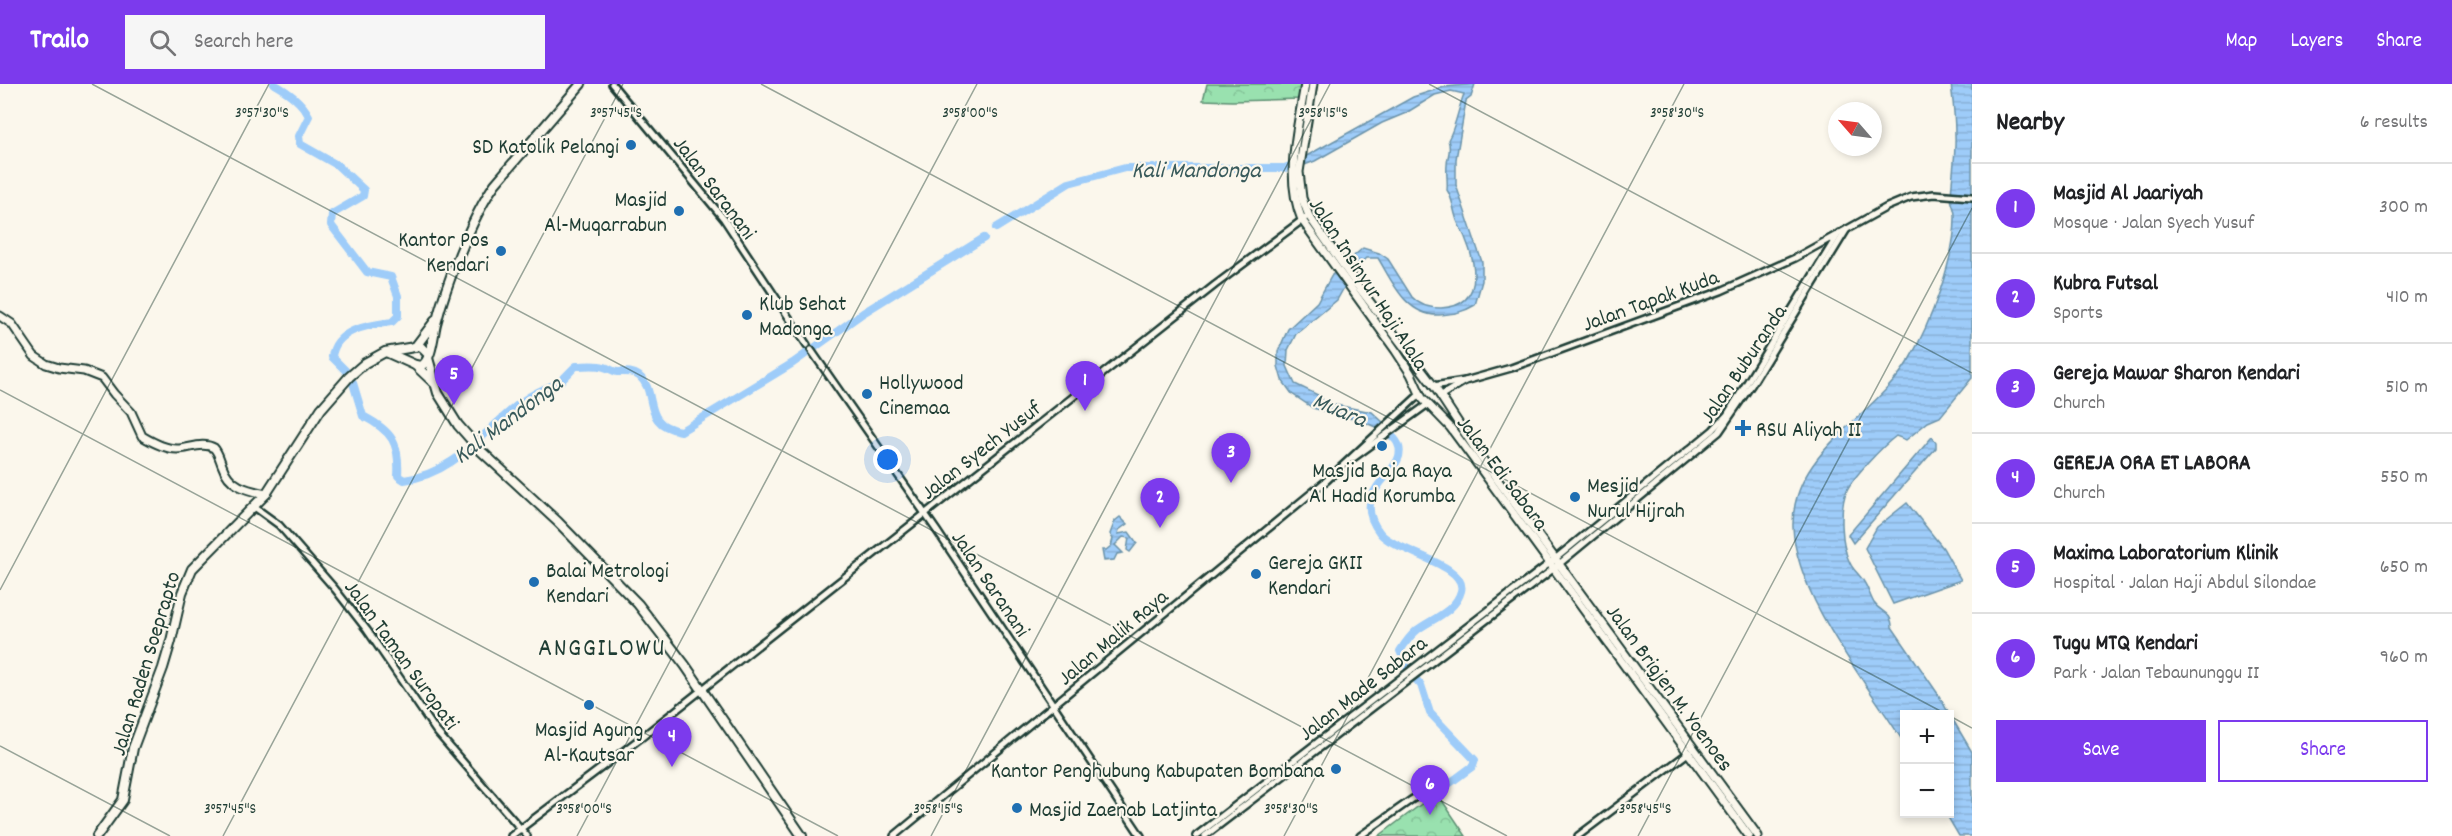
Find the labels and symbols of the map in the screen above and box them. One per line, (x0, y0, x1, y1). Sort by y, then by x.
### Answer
north arrow (1828, 102, 1882, 156)
text: 3°57'30"S (235, 103, 289, 125)
text: 3°57'45"S (590, 103, 642, 125)
text: 3°58'00"S (942, 103, 998, 125)
text: 3°58'15"S (1298, 103, 1348, 125)
text: 3°58'30"S (1650, 103, 1704, 125)
street label: Jalan Saranani (664, 131, 762, 247)
place label: SD Katolik Pelangi (472, 133, 619, 164)
marker: SD Katolik Pelangi (624, 138, 638, 152)
water label: Kali Mandonga (1131, 155, 1262, 189)
place label: Masjid Al-Muqarrabun (544, 186, 667, 242)
street label: Jalan Insinyur Haji Alala (1299, 192, 1435, 378)
marker: Masjid Al-Muqarrabun (672, 204, 686, 218)
place label: Kantor Pos Kendari (398, 226, 489, 282)
marker: Kantor Pos Kendari (494, 244, 508, 258)
street label: Jalan Tapak Kuda (1579, 263, 1724, 341)
place label: Klub Sehat Madonga (759, 290, 846, 346)
street label: Jalan Buburanda (1694, 299, 1797, 431)
marker: Klub Sehat Madonga (740, 308, 754, 322)
pin: 5 (434, 356, 474, 405)
pin: 1 (1066, 362, 1104, 411)
water label: Kali Mandonga (447, 368, 572, 474)
place label: Hollywood Cinemaa (879, 369, 964, 425)
water label: Muara (1306, 385, 1373, 439)
marker: Hollywood Cinemaa (860, 387, 874, 401)
street label: Jalan Syech Yusuf (915, 394, 1050, 509)
street label: Jalan Edi Sabara (1448, 410, 1555, 539)
place label: RSU Aliyah II (1756, 416, 1861, 447)
marker: RSU Aliyah II (1734, 419, 1752, 437)
pin: 3 (1212, 434, 1250, 483)
marker: Masjid Baja Raya Al Hadid Korumba (1375, 439, 1389, 453)
your location (873, 445, 902, 474)
place label: Masjid Baja Raya Al Hadid Korumba (1309, 457, 1456, 513)
place label: Mesjid Nurul Hijrah (1587, 472, 1685, 528)
pin: 2 (1140, 478, 1180, 528)
marker: Mesjid Nurul Hijrah (1568, 490, 1582, 504)
street label: Jalan Saranani (942, 526, 1036, 644)
place label: Gereja GKII Kendari (1268, 549, 1363, 605)
place label: Balai Metrologi Kendari (546, 557, 669, 613)
marker: Gereja GKII Kendari (1249, 567, 1263, 581)
street label: Jalan Raden Soeprapto (105, 568, 190, 760)
street label: Jalan Taman Suropati (335, 575, 465, 737)
marker: Balai Metrologi Kendari (527, 575, 541, 589)
street label: Jalan Malik Raya (1052, 583, 1177, 694)
street label: Jalan Brigjen M. Yoenoes (1597, 599, 1739, 779)
street label: Jalan Made Sabara (1293, 629, 1436, 750)
district label: ANGGILOWU (538, 631, 666, 668)
marker: Masjid Agung Al-Kautsar (582, 698, 596, 712)
place label: Masjid Agung Al-Kautsar (535, 716, 643, 772)
pin: 4 (652, 718, 692, 767)
place label: Kantor Penghubung Kabupaten Bombana (991, 757, 1325, 788)
marker: Kantor Penghubung Kabupaten Bombana (1329, 762, 1343, 776)
pin: 6 (1410, 766, 1450, 815)
place label: Masjid Zaenab Latjinta (1029, 796, 1218, 827)
text: 3°57'45"S (204, 799, 256, 821)
text: 3°58'00"S (556, 799, 612, 821)
text: 3°58'15"S (913, 799, 963, 821)
text: 3°58'30"S (1264, 799, 1318, 821)
text: 3°58'45"S (1619, 799, 1671, 821)
marker: Masjid Zaenab Latjinta (1010, 801, 1024, 815)

